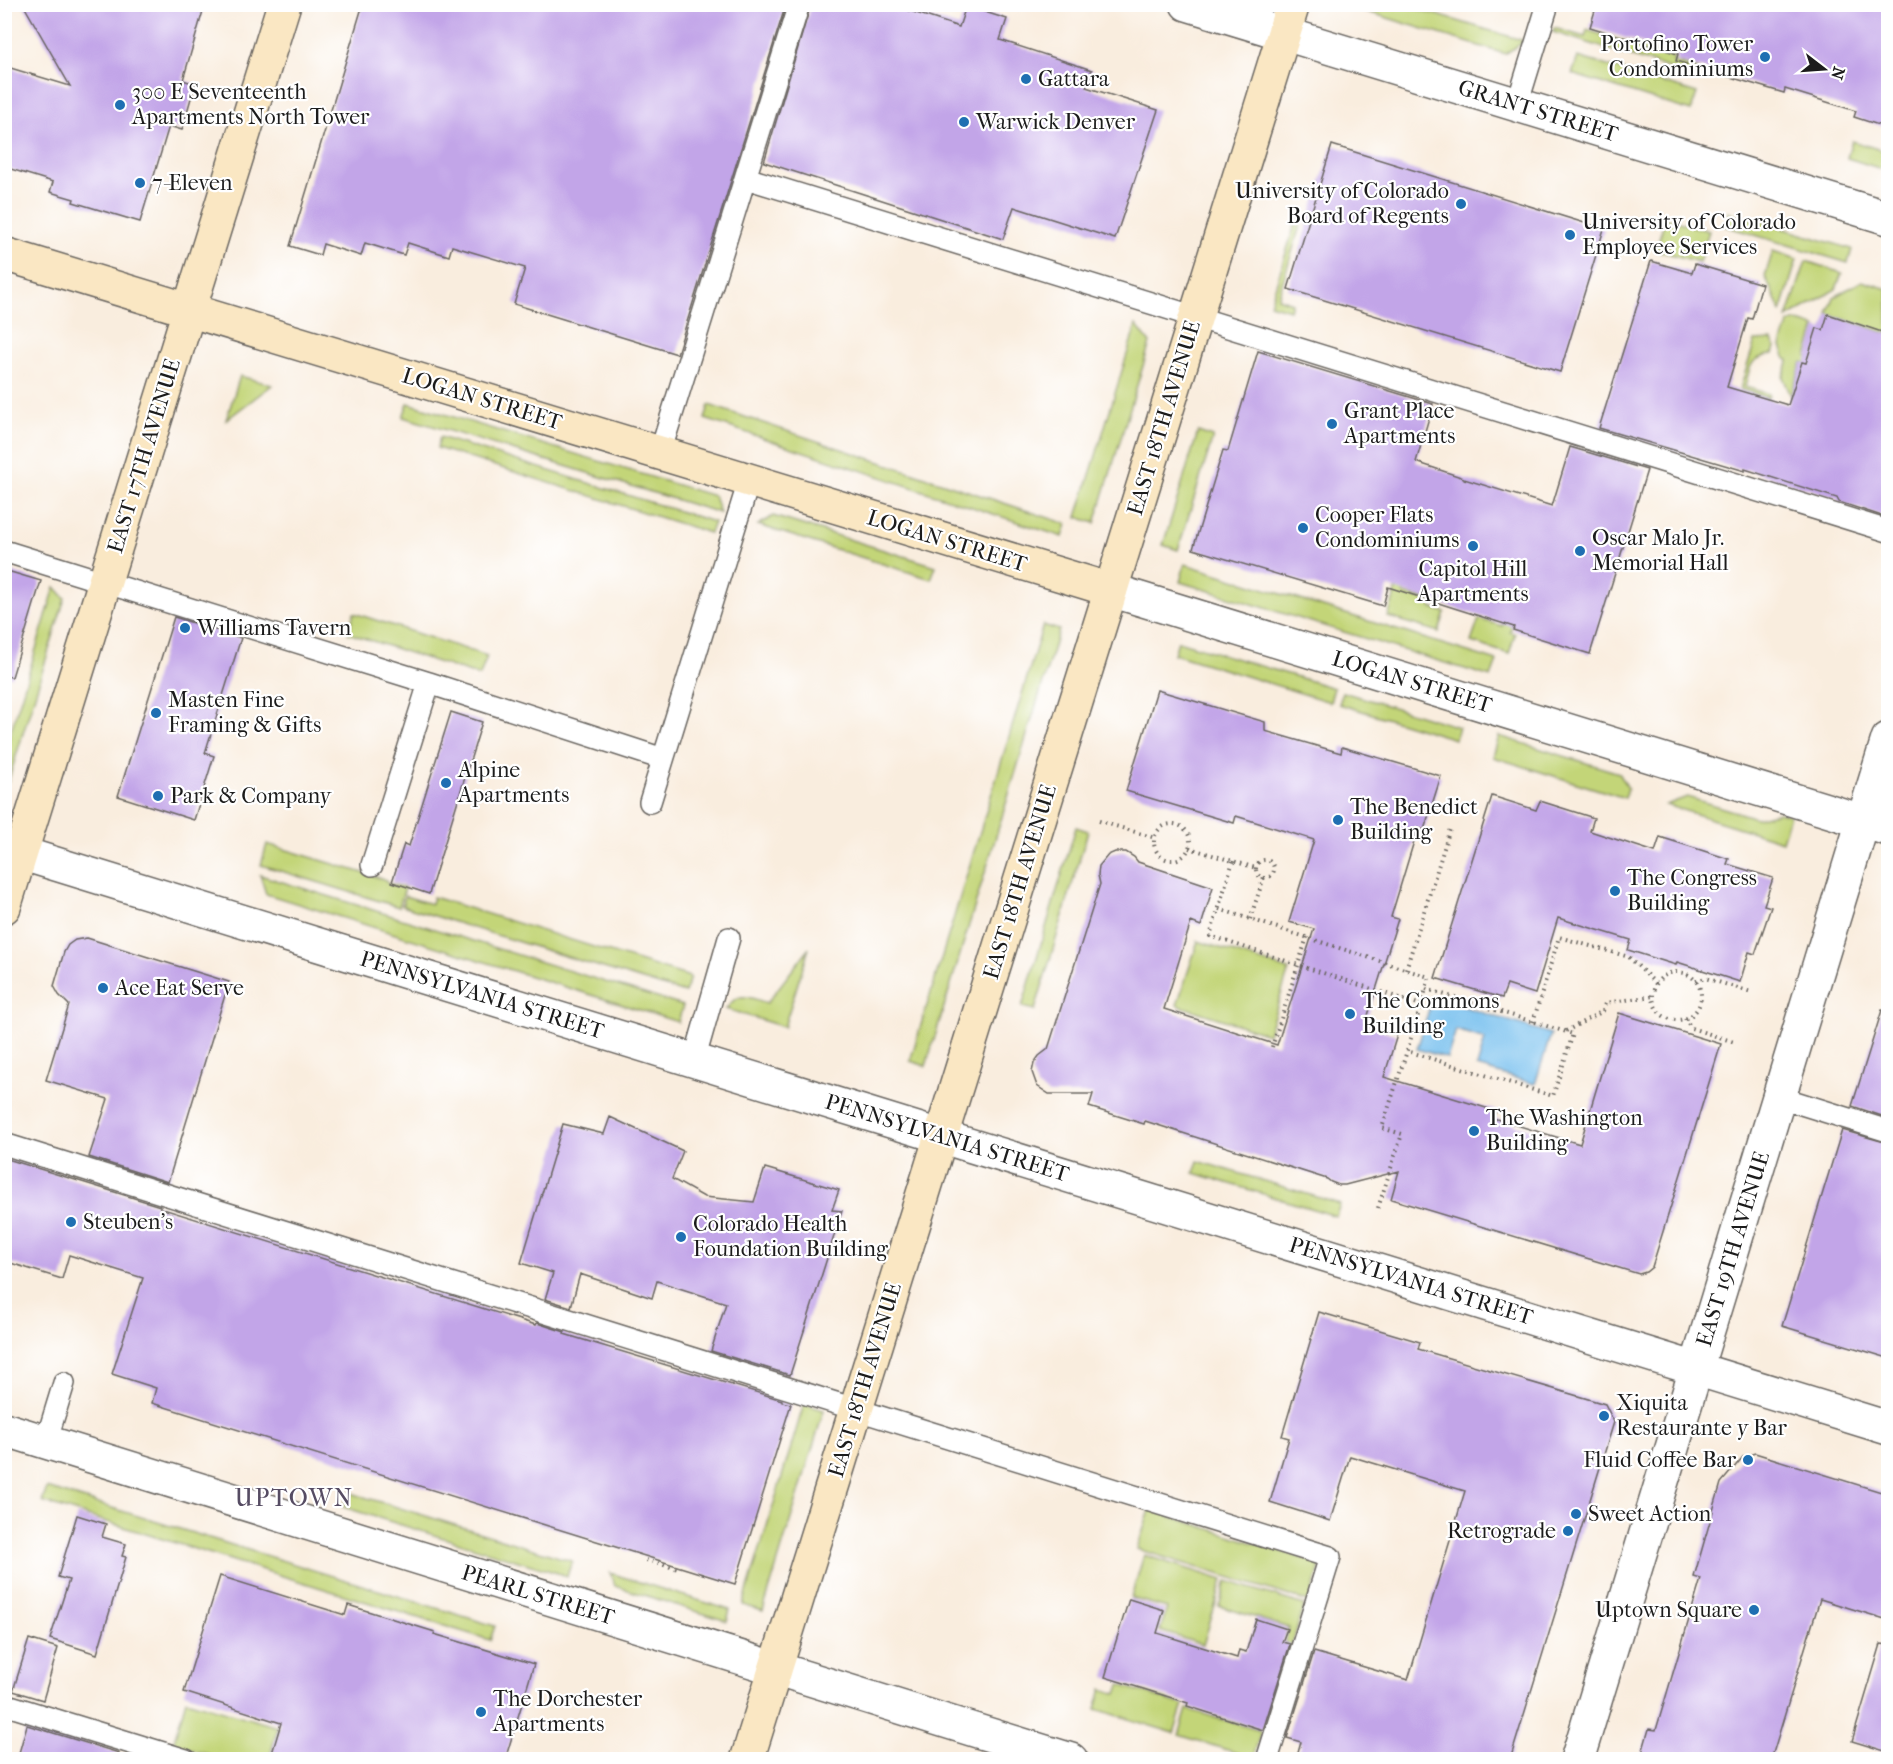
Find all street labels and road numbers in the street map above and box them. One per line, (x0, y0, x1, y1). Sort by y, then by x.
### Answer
street label: GRANT STREET (1455, 74, 1622, 148)
street label: EAST 18TH AVENUE (1122, 317, 1206, 519)
street label: EAST 17TH AVENUE (102, 356, 186, 556)
street label: LOGAN STREET (399, 362, 566, 436)
street label: LOGAN STREET (864, 504, 1031, 578)
street label: LOGAN STREET (1329, 645, 1496, 719)
street label: EAST 18TH AVENUE (978, 781, 1062, 983)
street label: PENNSYLVANIA STREET (357, 946, 608, 1045)
street label: PENNSYLVANIA STREET (822, 1089, 1073, 1188)
street label: EAST 19TH AVENUE (1691, 1148, 1775, 1350)
street label: PENNSYLVANIA STREET (1286, 1232, 1537, 1331)
street label: EAST 18TH AVENUE (823, 1279, 907, 1481)
street label: PEARL STREET (458, 1559, 619, 1631)

